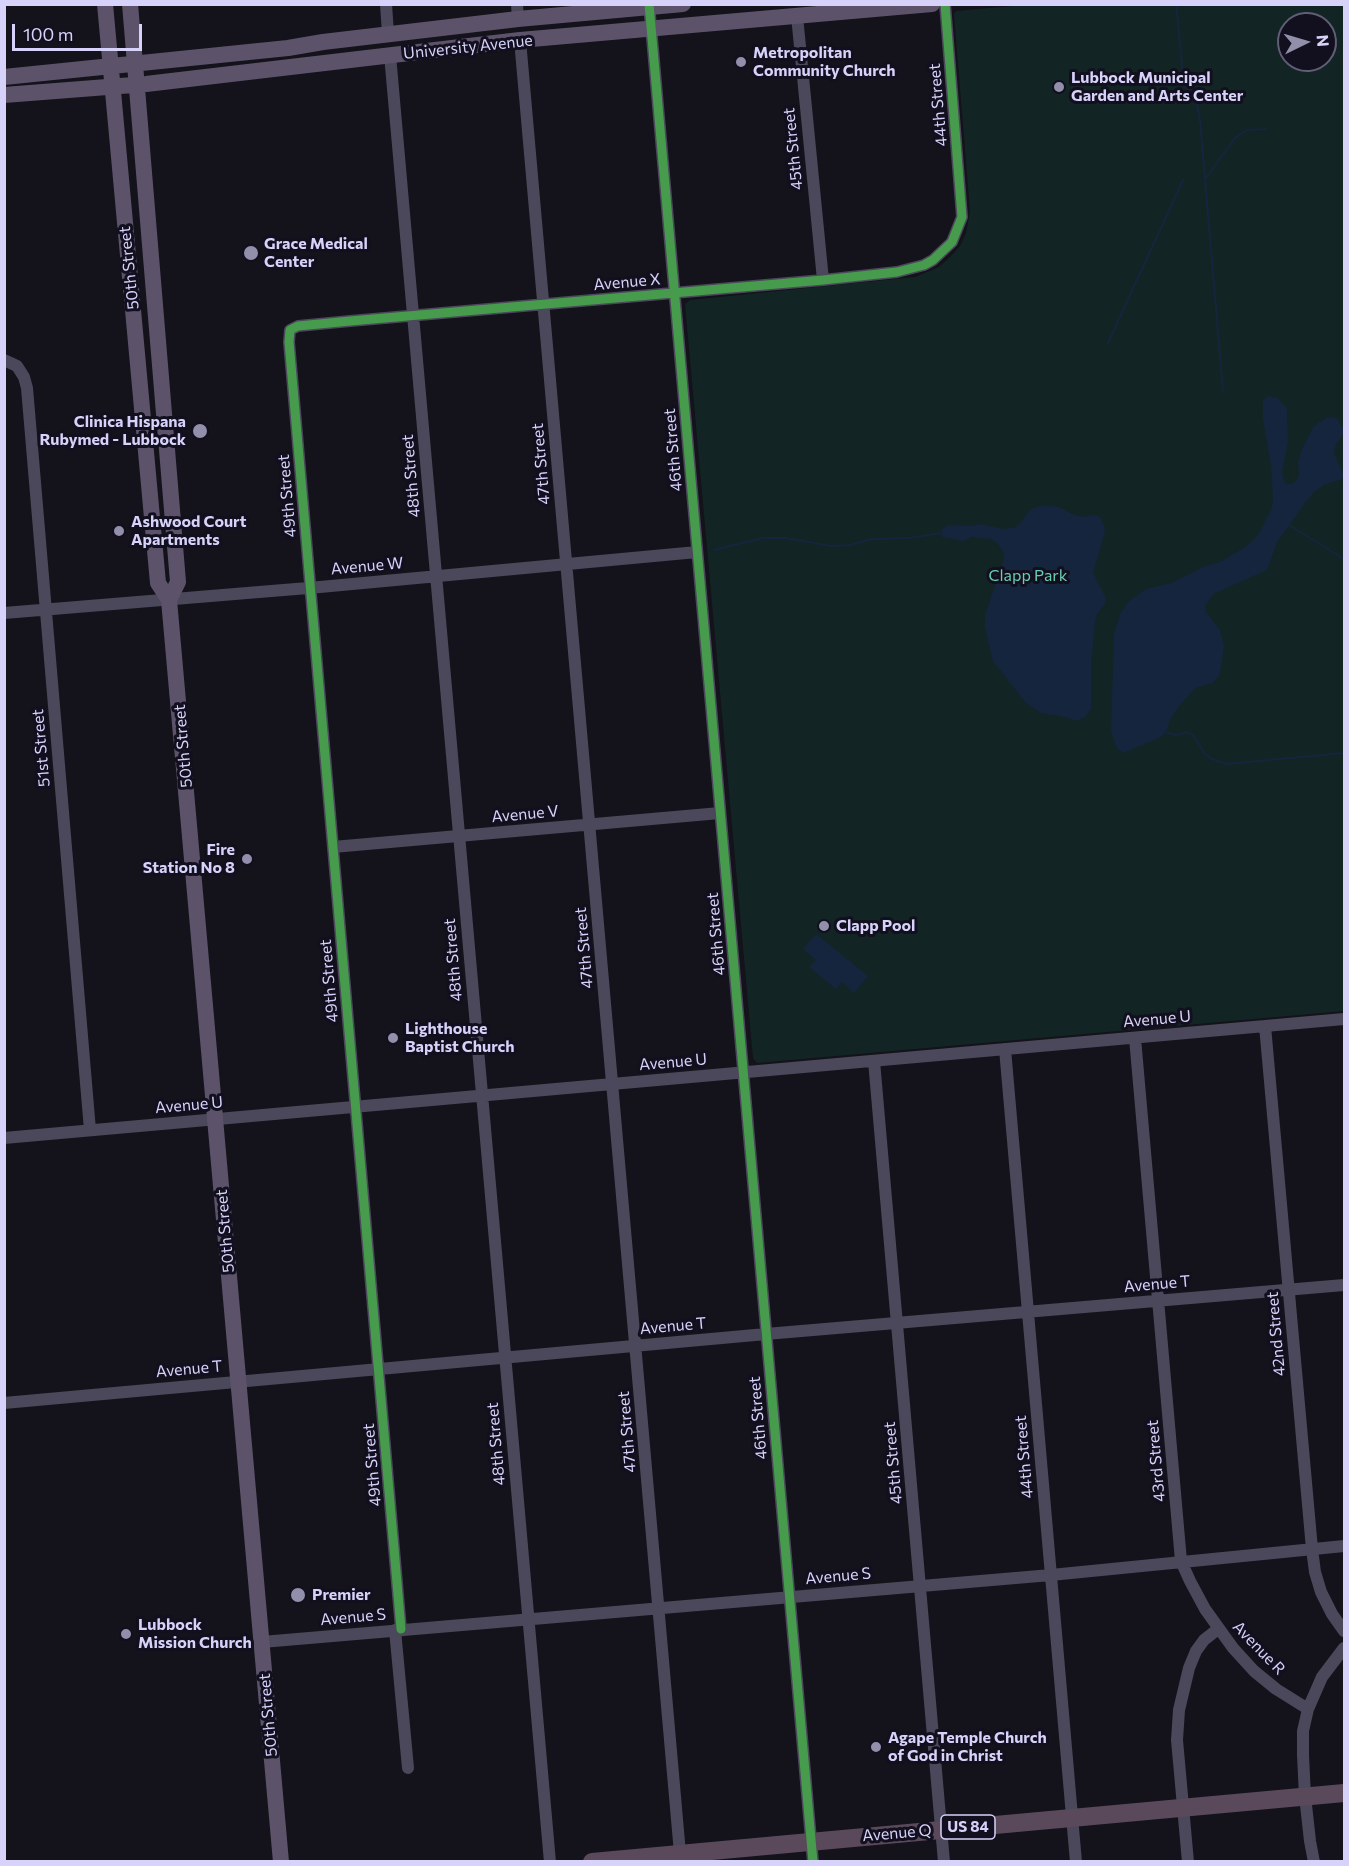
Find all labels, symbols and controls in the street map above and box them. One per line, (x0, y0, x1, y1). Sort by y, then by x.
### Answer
scale bar (15, 12, 146, 50)
north arrow (1277, 12, 1337, 72)
text: 100 m (23, 23, 73, 45)
street label: University Avenue (402, 31, 534, 63)
text: N (1313, 34, 1333, 47)
place label: Metropolitan Community Church (753, 43, 896, 81)
marker: Metropolitan Community Church (734, 55, 748, 69)
street label: 44th Street (925, 63, 951, 147)
place label: Lubbock Municipal Garden and Arts Center (1071, 68, 1243, 106)
marker: Lubbock Municipal Garden and Arts Center (1052, 80, 1066, 94)
street label: 45th Street (779, 107, 807, 191)
street label: 50th Street (115, 225, 143, 311)
place label: Grace Medical Center (264, 234, 368, 272)
marker: Grace Medical Center (242, 244, 260, 262)
street label: Avenue X (593, 270, 661, 294)
street label: 46th Street (660, 408, 686, 492)
place label: Clinica Hispana Rubymed - Lubbock (39, 412, 186, 450)
marker: Clinica Hispana Rubymed - Lubbock (191, 422, 209, 440)
street label: 47th Street (528, 422, 554, 506)
street label: 48th Street (398, 434, 424, 518)
street label: 49th Street (274, 454, 300, 538)
place label: Ashwood Court Apartments (131, 512, 246, 550)
marker: Ashwood Court Apartments (112, 524, 126, 538)
street label: Avenue W (330, 553, 404, 579)
park label: Clapp Park (989, 566, 1067, 586)
street label: 50th Street (170, 703, 196, 789)
street label: 51st Street (28, 708, 54, 788)
street label: Avenue V (491, 802, 559, 826)
place label: Fire Station No 8 (143, 840, 235, 878)
marker: Fire Station No 8 (240, 852, 254, 866)
street label: 46th Street (703, 892, 729, 976)
street label: 47th Street (571, 906, 597, 990)
place label: Clapp Pool (836, 916, 915, 936)
street label: 48th Street (440, 918, 466, 1002)
marker: Clapp Pool (817, 919, 831, 933)
street label: 49th Street (316, 939, 342, 1023)
street label: Avenue U (1122, 1006, 1192, 1032)
place label: Lighthouse Baptist Church (405, 1019, 515, 1057)
marker: Lighthouse Baptist Church (386, 1031, 400, 1045)
street label: Avenue U (638, 1049, 708, 1075)
street label: Avenue U (154, 1092, 224, 1118)
street label: 50th Street (212, 1188, 238, 1274)
street label: Avenue T (1123, 1272, 1191, 1296)
street label: 42nd Street (1263, 1291, 1289, 1377)
street label: Avenue T (639, 1314, 707, 1338)
street label: Avenue T (155, 1357, 223, 1381)
street label: 46th Street (745, 1376, 771, 1460)
street label: 47th Street (614, 1390, 640, 1474)
street label: 48th Street (483, 1402, 509, 1486)
street label: 44th Street (1011, 1415, 1037, 1499)
street label: 43rd Street (1143, 1419, 1169, 1503)
street label: 45th Street (880, 1421, 906, 1505)
street label: 49th Street (359, 1423, 385, 1507)
street label: Avenue S (804, 1564, 872, 1588)
place label: Premier (312, 1585, 371, 1605)
marker: Premier (289, 1586, 307, 1604)
street label: Avenue S (319, 1605, 387, 1629)
place label: Lubbock Mission Church (138, 1615, 252, 1653)
street label: Avenue R (1229, 1617, 1289, 1679)
marker: Lubbock Mission Church (119, 1627, 133, 1641)
street label: 50th Street (255, 1672, 281, 1758)
place label: Agape Temple Church of God in Christ (888, 1728, 1047, 1766)
marker: Agape Temple Church of God in Christ (869, 1740, 883, 1754)
road number: US 84 (941, 1815, 995, 1839)
street label: Avenue Q (862, 1820, 932, 1846)

